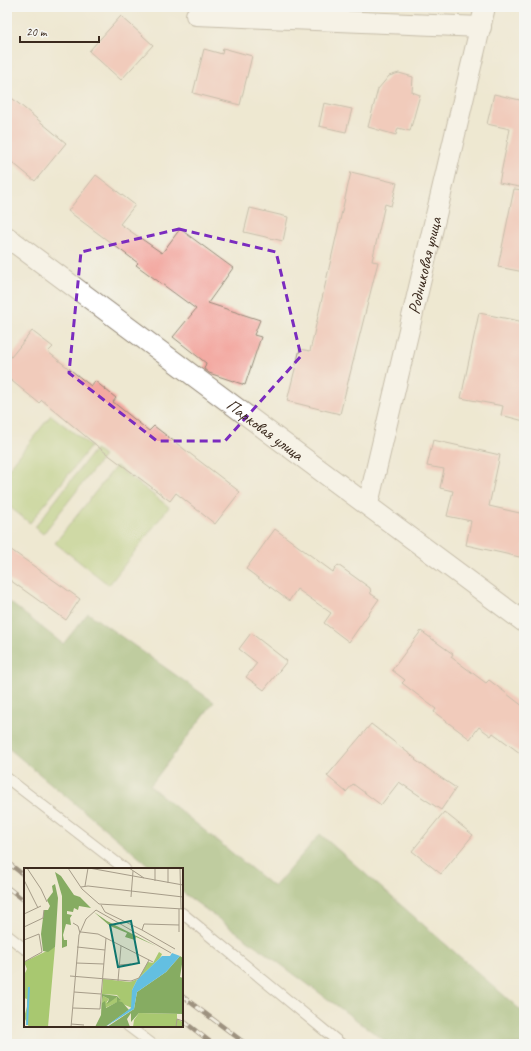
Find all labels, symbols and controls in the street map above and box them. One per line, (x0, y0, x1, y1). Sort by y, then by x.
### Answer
scale bar (20, 18, 99, 44)
text: 20 m (26, 24, 48, 40)
street label: Родниковая улица (403, 214, 446, 316)
street label: Парковая улица (222, 394, 309, 466)
inset map (24, 868, 183, 1027)

